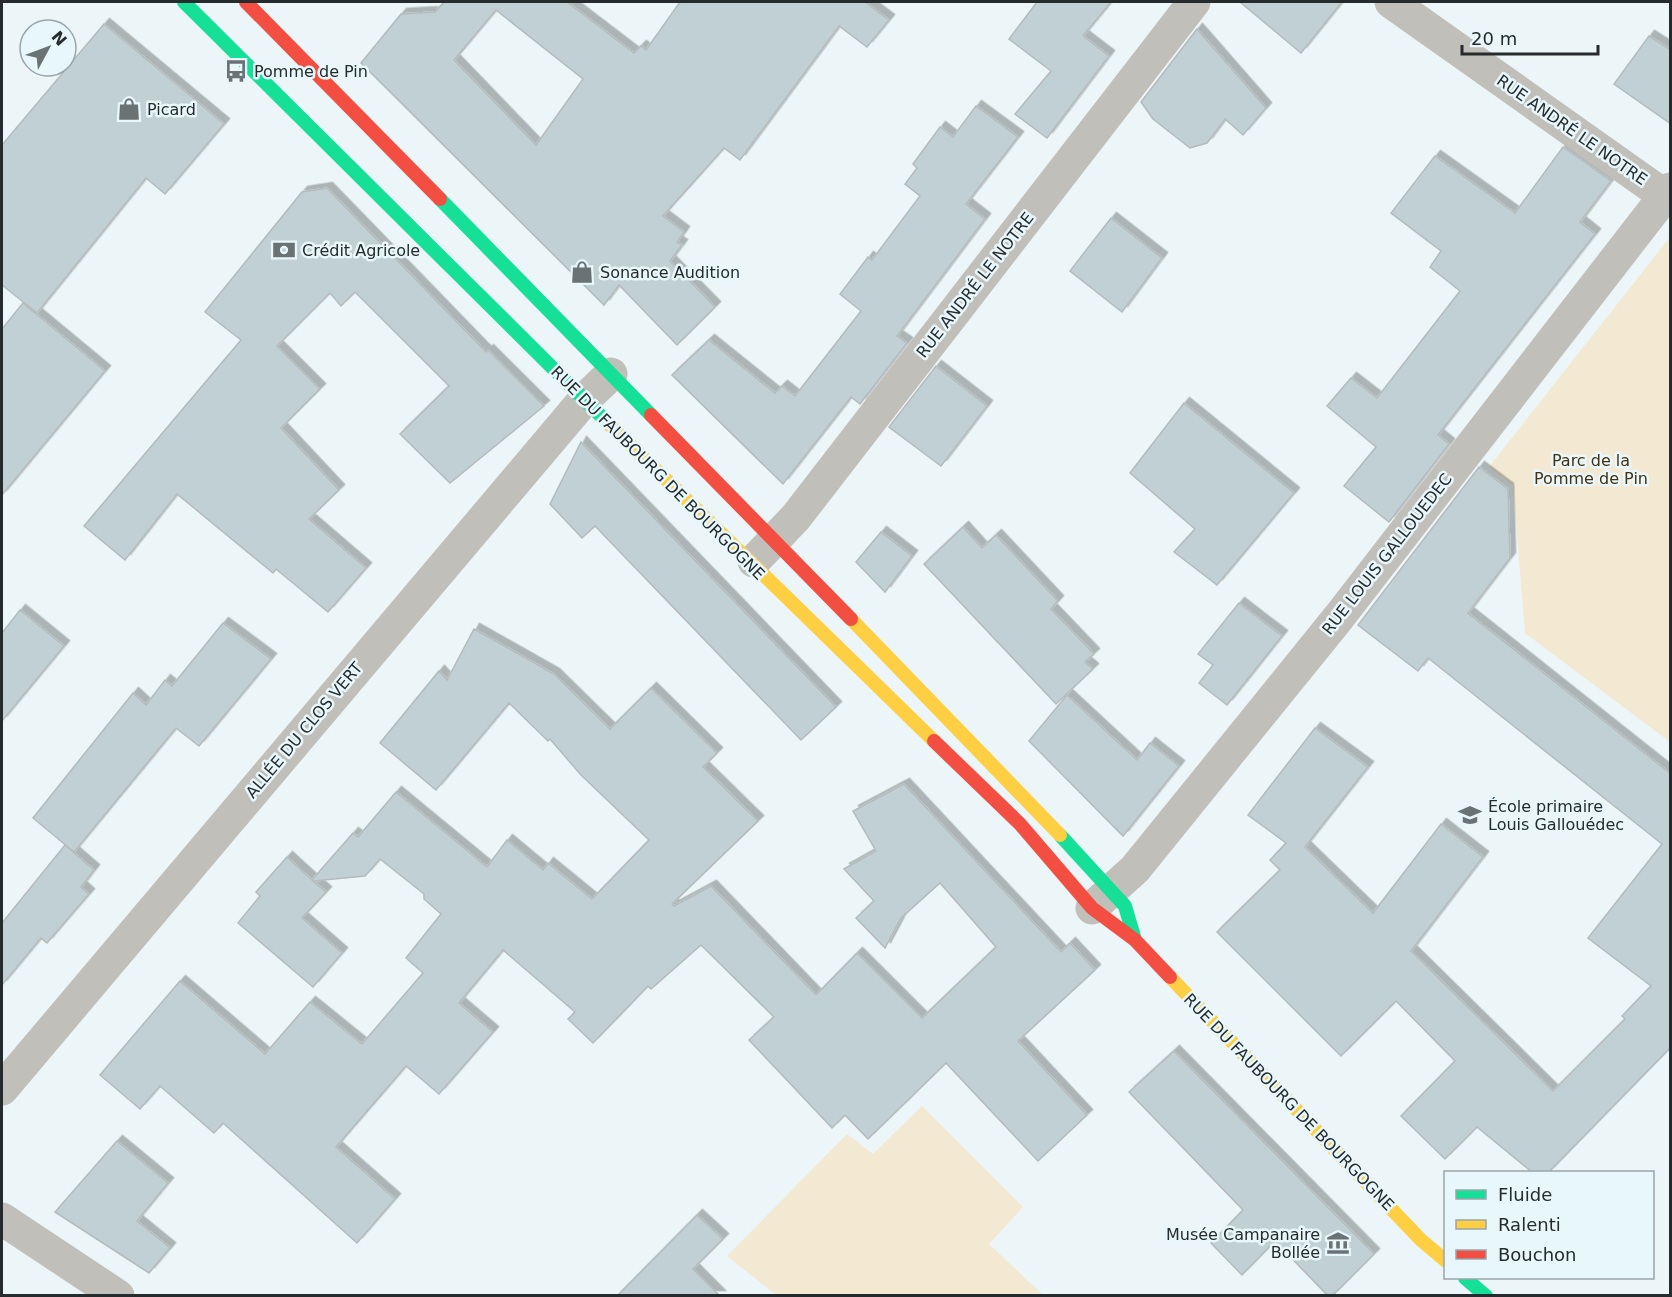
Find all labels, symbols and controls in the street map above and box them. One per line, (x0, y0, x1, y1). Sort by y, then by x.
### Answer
north arrow (18, 18, 78, 78)
scale bar (1462, 18, 1598, 56)
text: N (47, 27, 71, 50)
text: 20 m (1471, 28, 1517, 49)
bus stop icon: Pomme de Pin (223, 58, 249, 84)
place label: Pomme de Pin (254, 62, 368, 81)
street label: RUE ANDRÉ LE NOTRE (1493, 71, 1651, 189)
shop icon: Picard (116, 96, 142, 122)
place label: Picard (147, 100, 196, 119)
street label: RUE ANDRÉ LE NOTRE (912, 209, 1038, 361)
bank icon: Crédit Agricole (271, 237, 297, 263)
place label: Crédit Agricole (302, 241, 420, 260)
shop icon: Sonance Audition (569, 259, 595, 285)
place label: Sonance Audition (600, 263, 740, 282)
street label: RUE DU FAUBOURG DE BOURGOGNE (547, 362, 769, 584)
park label: Parc de la Pomme de Pin (1534, 451, 1648, 488)
street label: RUE LOUIS GALLOUEDEC (1318, 470, 1456, 638)
street label: ALLÉE DU CLOS VERT (242, 658, 366, 802)
place label: École primaire Louis Gallouédec (1488, 797, 1624, 834)
school or university icon: École primaire Louis Gallouédec (1457, 802, 1483, 828)
street label: RUE DU FAUBOURG DE BOURGOGNE (1180, 990, 1398, 1214)
legend (1444, 1171, 1654, 1279)
text: Fluide (1498, 1184, 1552, 1205)
text: Ralenti (1498, 1214, 1561, 1235)
place label: Musée Campanaire Bollée (1166, 1225, 1320, 1262)
museum icon: Musée Campanaire Bollée (1325, 1230, 1351, 1256)
text: Bouchon (1498, 1244, 1577, 1265)

